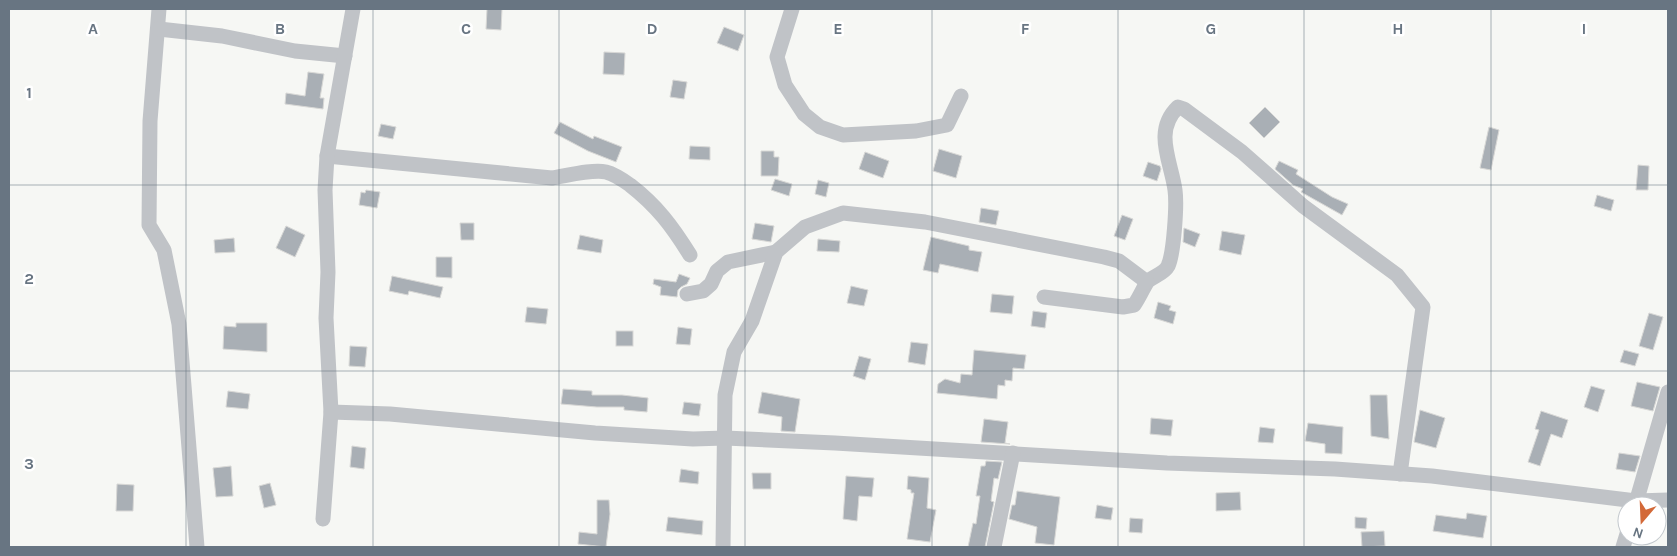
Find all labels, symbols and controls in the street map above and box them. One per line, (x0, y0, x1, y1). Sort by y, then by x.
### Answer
text: A (88, 19, 98, 38)
text: B (275, 19, 285, 38)
text: C (461, 19, 471, 38)
text: D (647, 19, 658, 38)
text: E (833, 19, 843, 38)
text: F (1021, 19, 1030, 38)
text: G (1206, 19, 1216, 38)
text: H (1392, 19, 1404, 38)
text: I (1582, 19, 1586, 38)
text: 1 (26, 83, 32, 102)
text: 2 (24, 269, 34, 288)
text: 3 (24, 454, 34, 473)
north arrow (1617, 496, 1667, 546)
text: N (1630, 523, 1645, 542)

